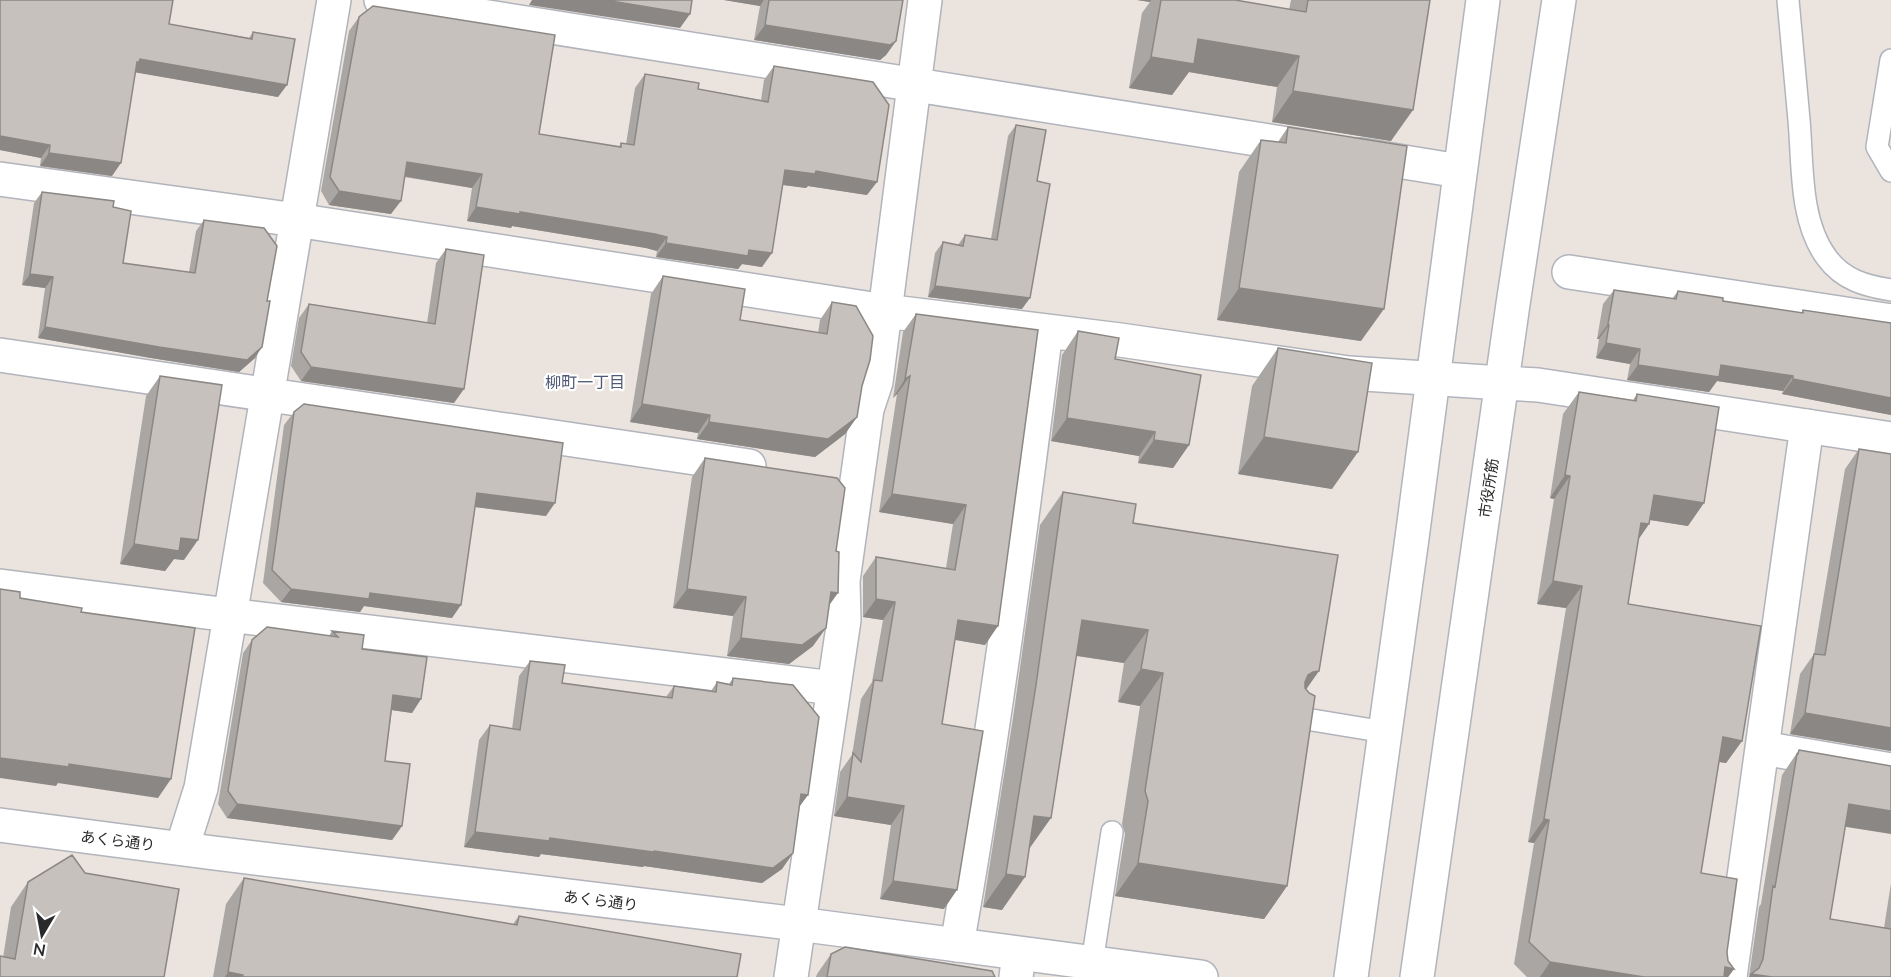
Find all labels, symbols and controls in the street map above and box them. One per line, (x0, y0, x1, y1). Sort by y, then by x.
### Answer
district label: 柳町一丁目 (545, 372, 625, 391)
street label: 市役所筋 (1475, 457, 1501, 519)
street label: あくら通り (80, 826, 156, 854)
street label: あくら通り (563, 886, 639, 914)
north arrow (12, 905, 72, 965)
text: N (32, 940, 47, 961)

